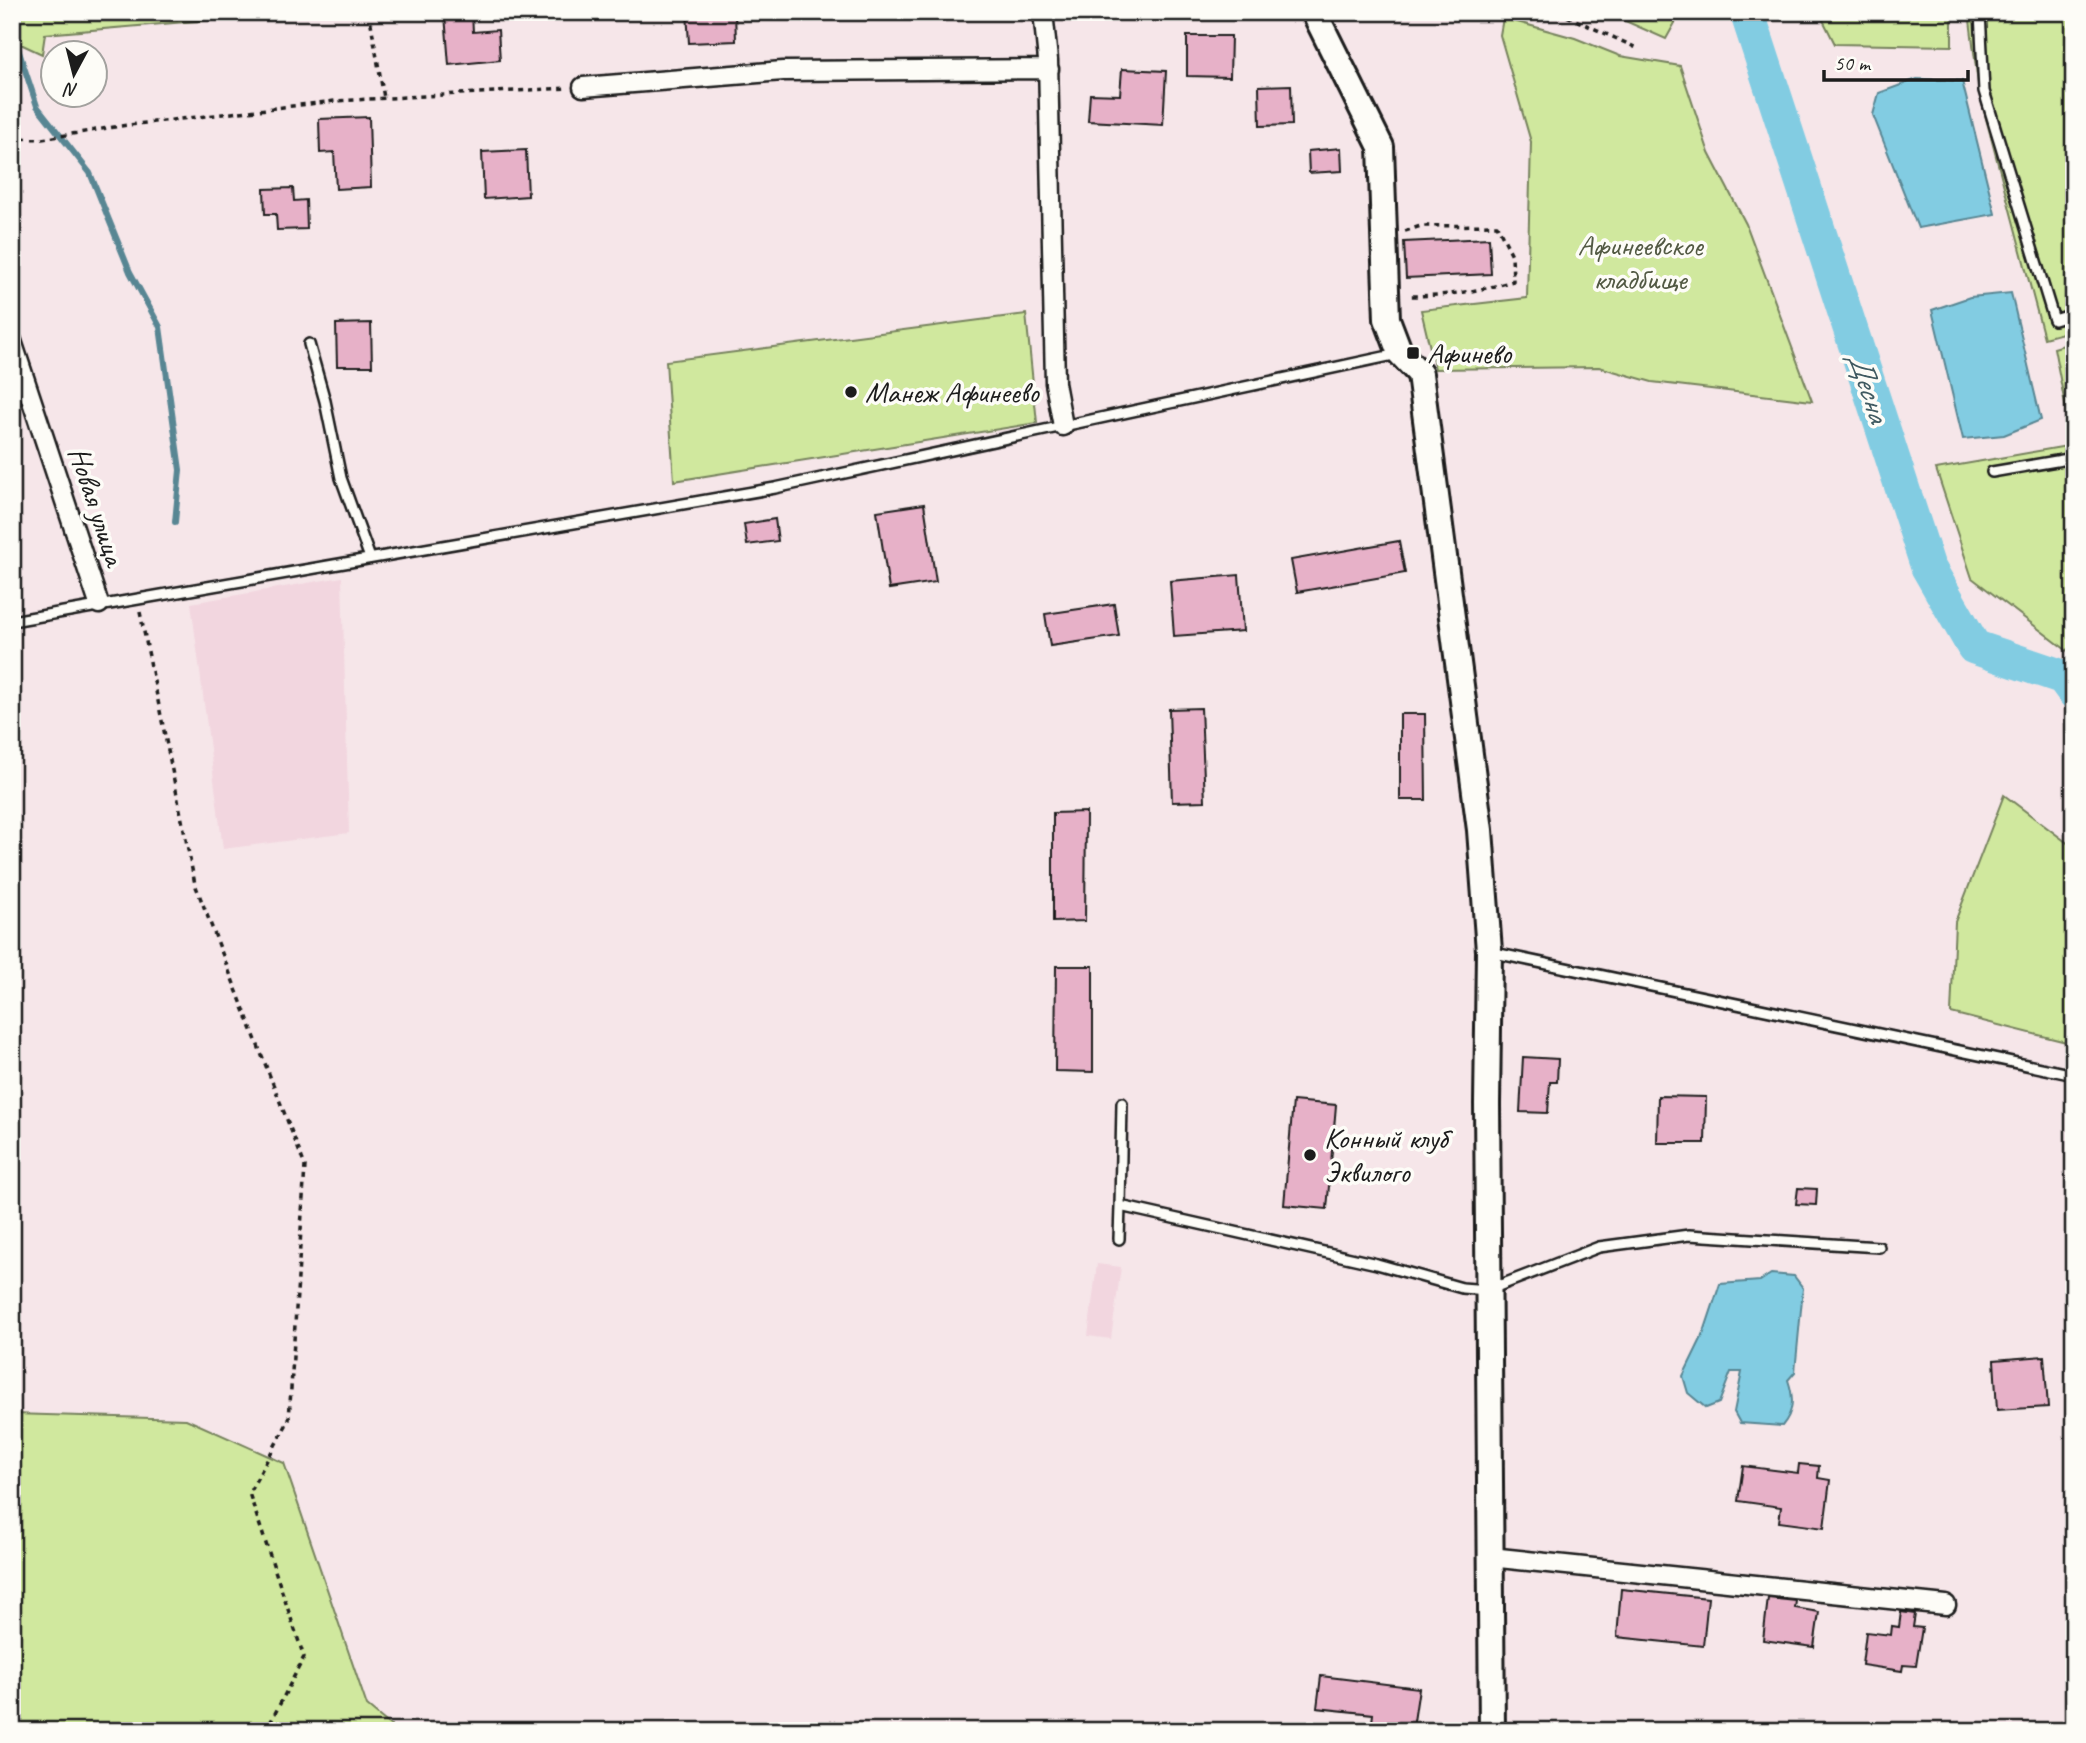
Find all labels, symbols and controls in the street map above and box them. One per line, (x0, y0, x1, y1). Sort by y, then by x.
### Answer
north arrow (38, 38, 108, 108)
scale bar (1824, 38, 1967, 82)
text: 50 m (1834, 50, 1872, 76)
text: N (62, 77, 79, 103)
park label: Афинеевское кладбище (1577, 226, 1705, 298)
place label: Афинево (1427, 334, 1512, 372)
marker: Афинево (1405, 345, 1421, 361)
water label: Десна (1838, 346, 1900, 430)
place label: Манеж Афинеево (865, 373, 1040, 411)
marker: Манеж Афинеево (843, 384, 859, 400)
street label: Новая улица (60, 442, 135, 573)
place label: Конный клуб Эквилого (1324, 1119, 1453, 1191)
marker: Конный клуб Эквилого (1302, 1147, 1318, 1163)

